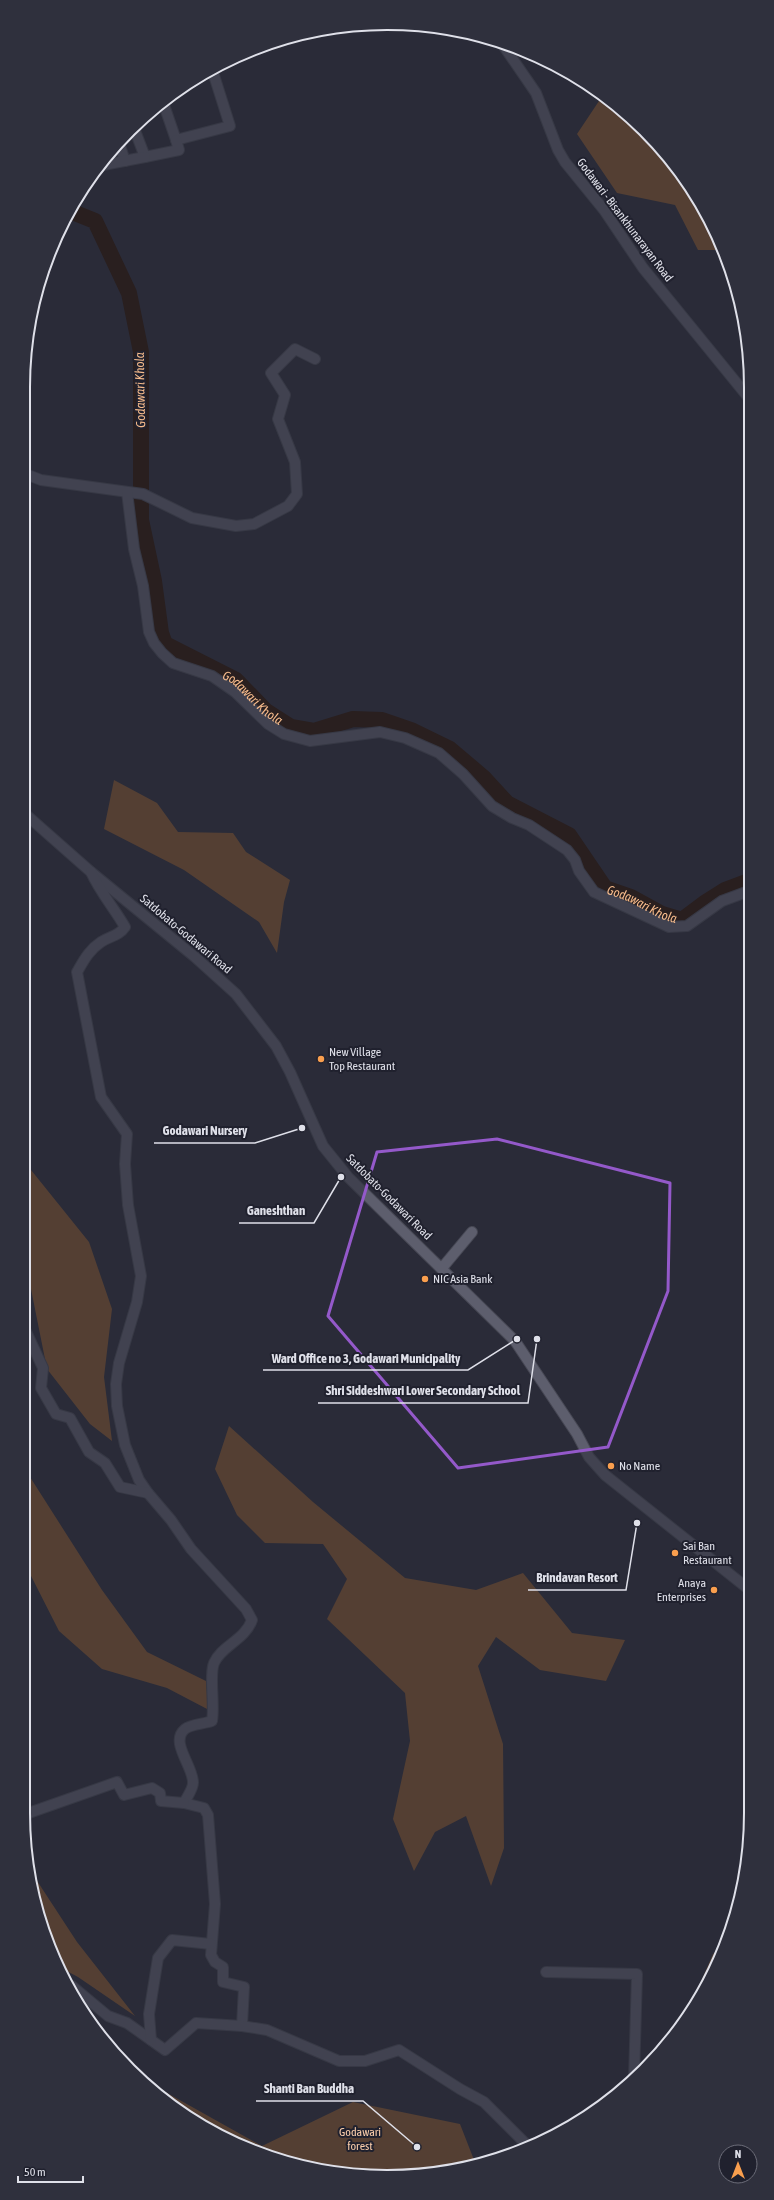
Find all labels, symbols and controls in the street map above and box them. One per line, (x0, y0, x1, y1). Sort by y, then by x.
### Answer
street label: Godawari - Bisankhunarayan Road (574, 156, 676, 284)
water label: Godawari Khola (132, 352, 148, 428)
water label: Godawari Khola (220, 667, 286, 727)
water label: Godawari Khola (605, 882, 679, 926)
street label: Satdobato-Godawari Road (137, 892, 235, 976)
place label: New Village Top Restaurant (329, 1045, 396, 1073)
marker: New Village Top Restaurant (316, 1054, 326, 1064)
callout: Godawari Nursery (154, 1118, 255, 1143)
text: Godawari Nursery (163, 1123, 248, 1138)
street label: Satdobato-Godawari Road (343, 1151, 435, 1243)
callout: Ganeshthan (239, 1198, 314, 1223)
text: Ganeshthan (247, 1203, 305, 1218)
place label: NIC Asia Bank (433, 1272, 493, 1286)
marker: NIC Asia Bank (420, 1274, 430, 1284)
callout: Ward Office no 3, Godawari Municipality (263, 1345, 468, 1370)
text: Ward Office no 3, Godawari Municipality (271, 1351, 461, 1366)
callout: Shri Siddeshwari Lower Secondary School (318, 1378, 528, 1403)
text: Shri Siddeshwari Lower Secondary School (326, 1383, 521, 1398)
place label: No Name (619, 1459, 660, 1473)
marker: No Name (606, 1461, 616, 1471)
place label: Sai Ban Restaurant (683, 1539, 732, 1567)
marker: Sai Ban Restaurant (670, 1548, 680, 1558)
callout: Brindavan Resort (528, 1565, 626, 1590)
text: Brindavan Resort (536, 1570, 618, 1585)
place label: Anaya Enterprises (657, 1576, 706, 1604)
marker: Anaya Enterprises (709, 1585, 719, 1595)
callout: Shanti Ban Buddha (256, 2076, 363, 2101)
text: Shanti Ban Buddha (264, 2081, 354, 2096)
park label: Godawari forest (339, 2125, 381, 2153)
north arrow (718, 2144, 758, 2184)
text: N (735, 2148, 741, 2160)
scale bar (18, 2158, 83, 2184)
text: 50 m (24, 2165, 46, 2179)

